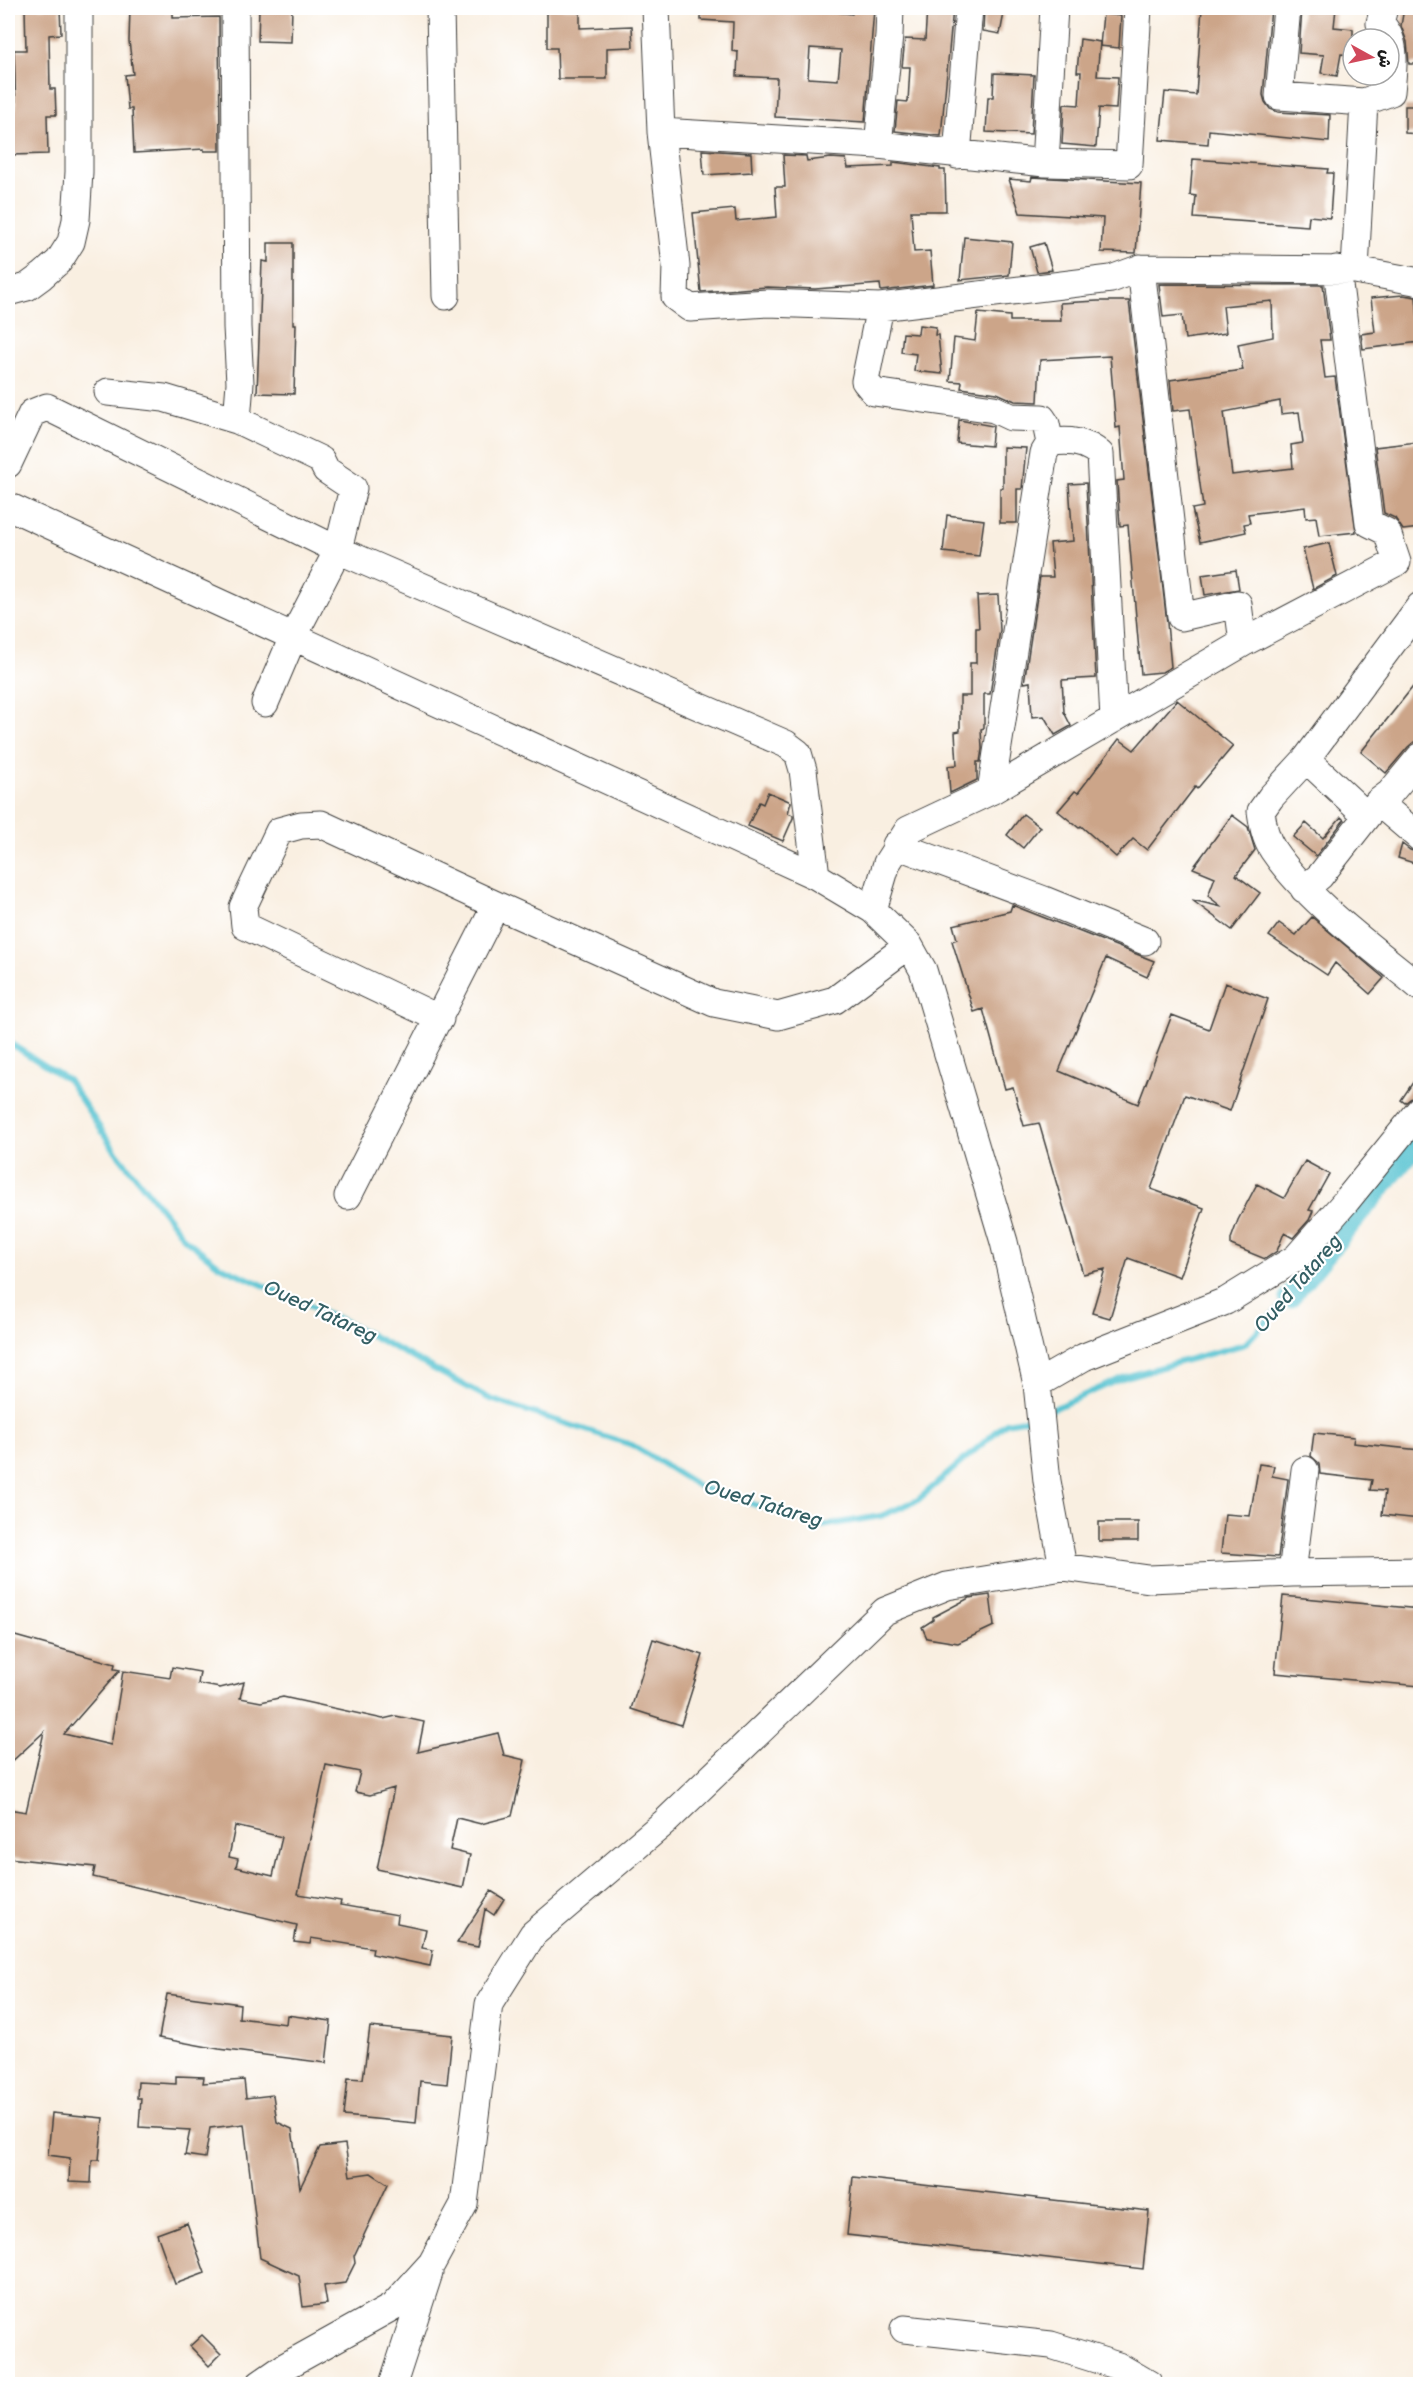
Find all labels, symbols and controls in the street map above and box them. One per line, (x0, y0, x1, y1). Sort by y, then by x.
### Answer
north arrow (1341, 27, 1401, 87)
text: ش (1374, 49, 1395, 69)
water label: Oued Tatareg (1249, 1230, 1347, 1338)
water label: Oued Tatareg (260, 1275, 380, 1349)
water label: Oued Tatareg (701, 1475, 825, 1533)

